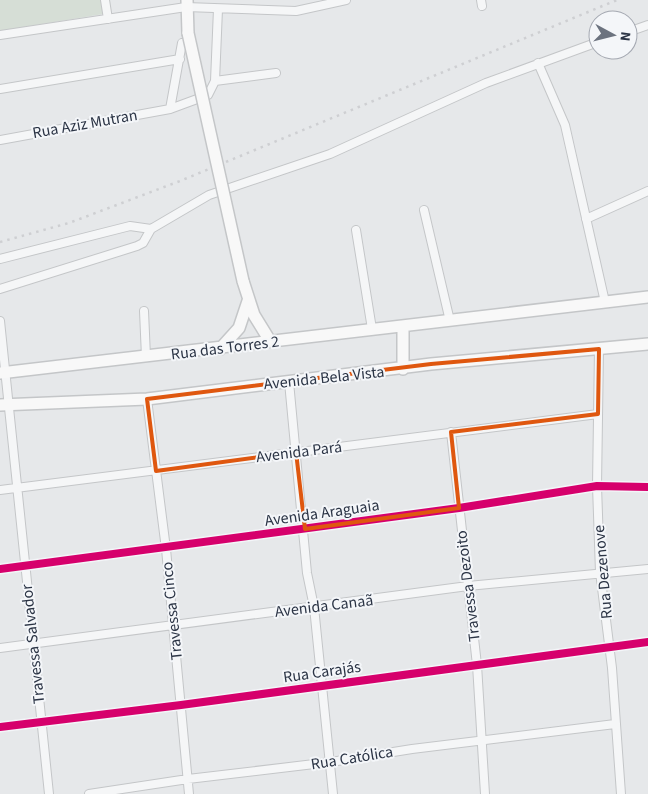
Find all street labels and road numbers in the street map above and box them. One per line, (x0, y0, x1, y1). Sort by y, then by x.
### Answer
street label: Rua Aziz Mutran (31, 104, 139, 144)
street label: Rua das Torres 2 (170, 330, 280, 366)
street label: Avenida Bela Vista (263, 361, 385, 395)
street label: Avenida Pará (255, 436, 343, 468)
street label: Avenida Araguaia (263, 494, 381, 532)
street label: Rua Dezenove (588, 524, 618, 620)
street label: Travessa Dezoito (450, 529, 486, 643)
street label: Travessa Cinco (156, 561, 188, 661)
street label: Travessa Salvador (16, 583, 50, 705)
street label: Avenida Canaã (274, 589, 374, 623)
street label: Rua Carajás (282, 656, 363, 688)
street label: Rua Católica (309, 741, 395, 775)

